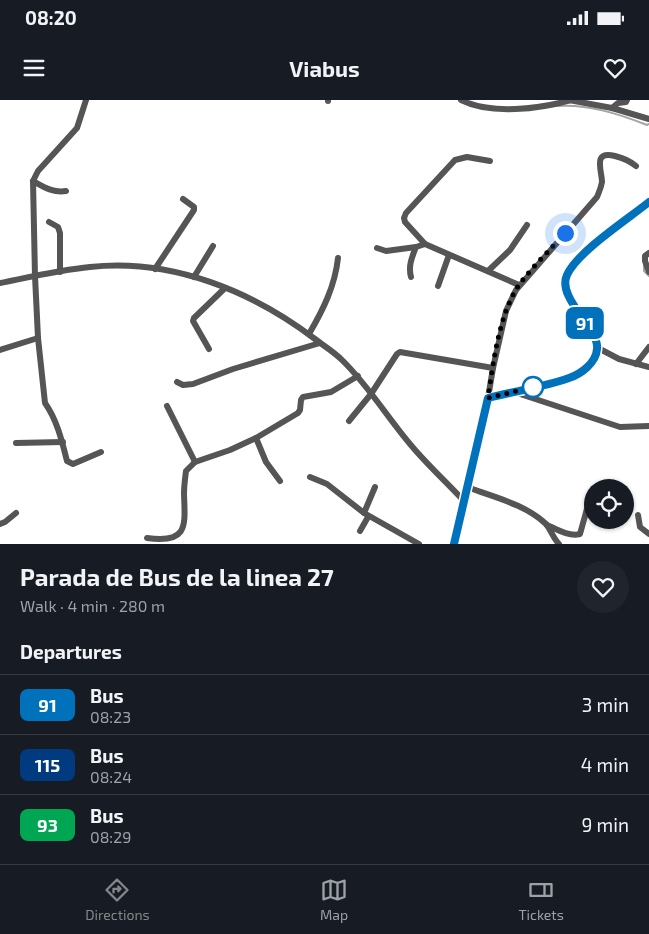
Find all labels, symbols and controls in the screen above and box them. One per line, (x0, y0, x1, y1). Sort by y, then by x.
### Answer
text: 08:20 (25, 6, 77, 29)
icon: menu (20, 54, 48, 82)
icon: heart (601, 54, 629, 82)
text: Viabus (289, 55, 360, 81)
your location (553, 221, 578, 246)
line badge: 91 (562, 307, 608, 339)
text: 91 (576, 312, 594, 334)
unlabelled marker (522, 376, 544, 398)
map controls (584, 479, 634, 529)
button: locate (584, 479, 634, 529)
button: heart (577, 561, 629, 613)
text: Parada de Bus de la linea 27 (20, 562, 334, 591)
text: Walk · 4 min · 280 m (20, 596, 165, 615)
text: Departures (20, 640, 122, 663)
text: Bus (90, 684, 124, 707)
text: 3 min (582, 693, 629, 716)
text: 91 (38, 694, 57, 716)
text: 08:23 (90, 707, 131, 726)
text: Bus (90, 744, 124, 767)
text: 4 min (581, 753, 629, 776)
text: 115 (35, 754, 60, 776)
text: 08:24 (90, 767, 132, 786)
text: Bus (90, 804, 124, 827)
text: 9 min (581, 813, 629, 836)
text: 93 (37, 814, 58, 836)
text: 08:29 (90, 827, 131, 846)
tab: Directions (85, 876, 150, 923)
tab: Map (320, 876, 348, 923)
tab: Tickets (518, 876, 564, 923)

